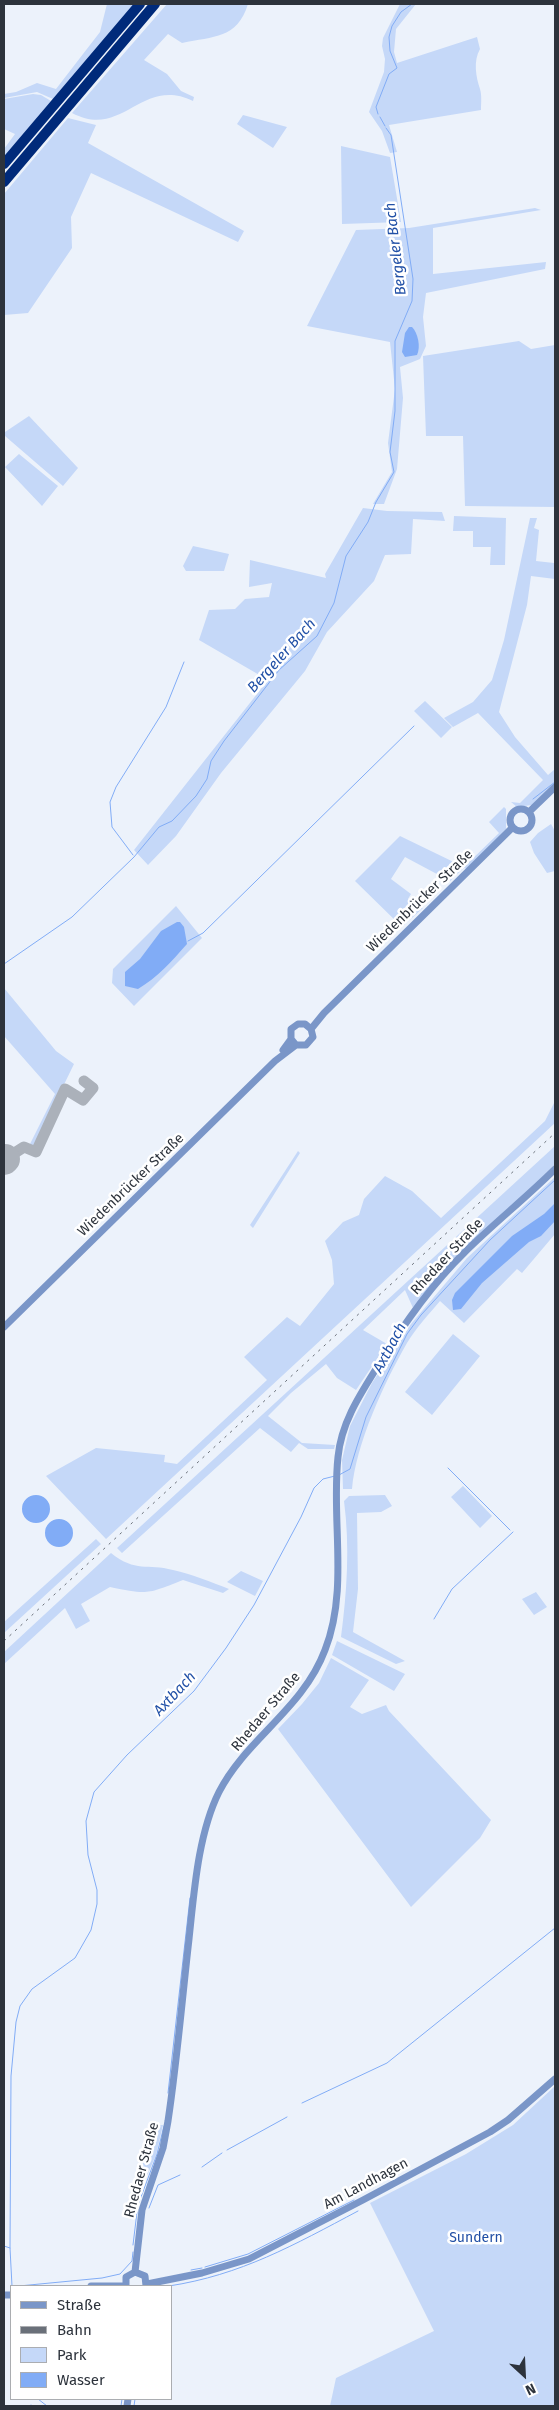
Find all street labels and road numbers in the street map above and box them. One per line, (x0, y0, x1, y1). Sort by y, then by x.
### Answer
street label: Wiedenbrücker Straße (364, 846, 476, 956)
street label: Wiedenbrücker Straße (75, 1130, 187, 1240)
street label: Rhedaer Straße (407, 1215, 487, 1299)
street label: Rhedaer Straße (228, 1669, 304, 1755)
street label: Rhedaer Straße (121, 2120, 163, 2220)
street label: Am Landhagen (321, 2155, 411, 2213)

